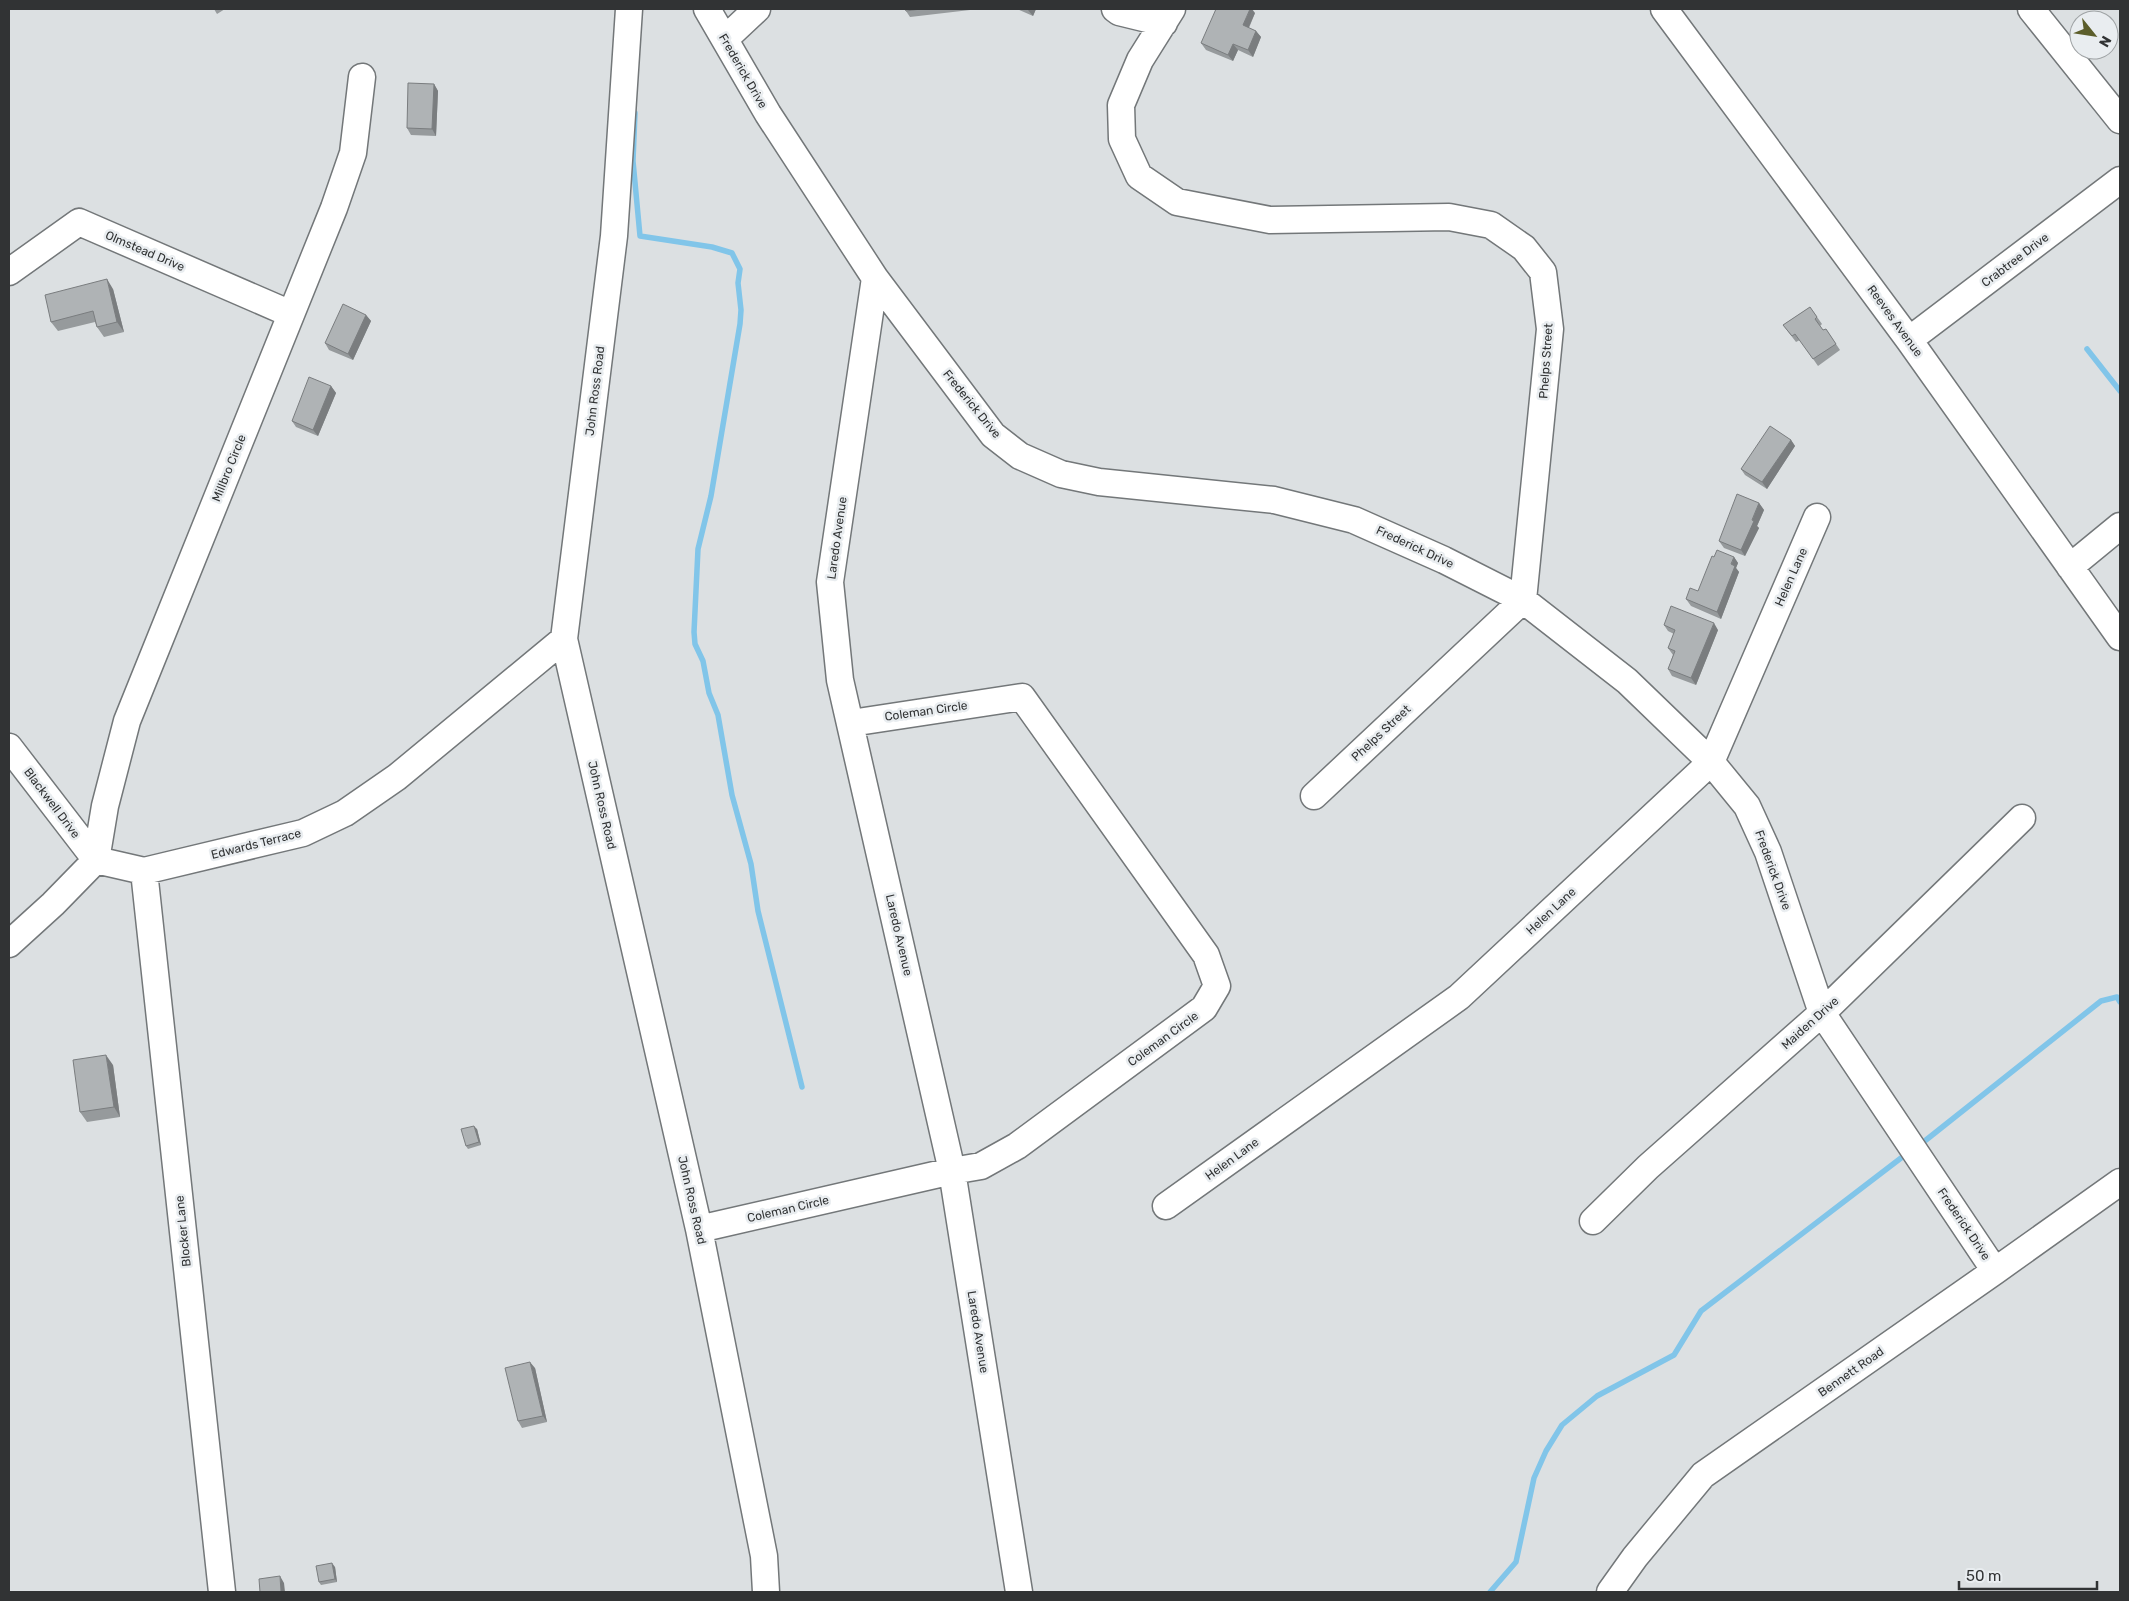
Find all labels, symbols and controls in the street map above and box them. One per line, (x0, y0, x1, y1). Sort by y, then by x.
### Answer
north arrow (2069, 10, 2119, 60)
street label: Frederick Drive (716, 31, 770, 111)
text: N (2095, 33, 2115, 50)
street label: Olmstead Drive (103, 228, 187, 274)
street label: Crabtree Drive (1979, 230, 2052, 290)
street label: Reeves Avenue (1864, 283, 1926, 360)
street label: Phelps Street (1536, 323, 1556, 399)
street label: John Ross Road (583, 345, 607, 437)
street label: Frederick Drive (940, 367, 1004, 441)
street label: Millbro Circle (209, 432, 249, 504)
street label: Laredo Avenue (824, 496, 850, 580)
street label: Frederick Drive (1374, 523, 1456, 571)
street label: Helen Lane (1772, 545, 1810, 608)
street label: Coleman Circle (884, 698, 969, 724)
street label: Phelps Street (1349, 702, 1414, 764)
street label: John Ross Road (585, 759, 619, 851)
street label: Blackwell Drive (21, 765, 83, 841)
street label: Edwards Terrace (210, 826, 303, 862)
street label: Frederick Drive (1752, 828, 1794, 912)
street label: Helen Lane (1523, 884, 1579, 937)
street label: Laredo Avenue (883, 893, 915, 977)
street label: Maiden Drive (1779, 994, 1842, 1052)
street label: Coleman Circle (1125, 1009, 1201, 1069)
street label: Helen Lane (1203, 1135, 1262, 1183)
street label: John Ross Road (675, 1154, 709, 1246)
street label: Frederick Drive (1935, 1185, 1993, 1263)
street label: Coleman Circle (746, 1193, 831, 1225)
street label: Blocker Lane (172, 1194, 194, 1267)
street label: Laredo Avenue (965, 1290, 991, 1374)
street label: Bennett Road (1816, 1344, 1886, 1400)
scale bar (1959, 1558, 2096, 1590)
text: 50 m (1966, 1567, 2001, 1585)

